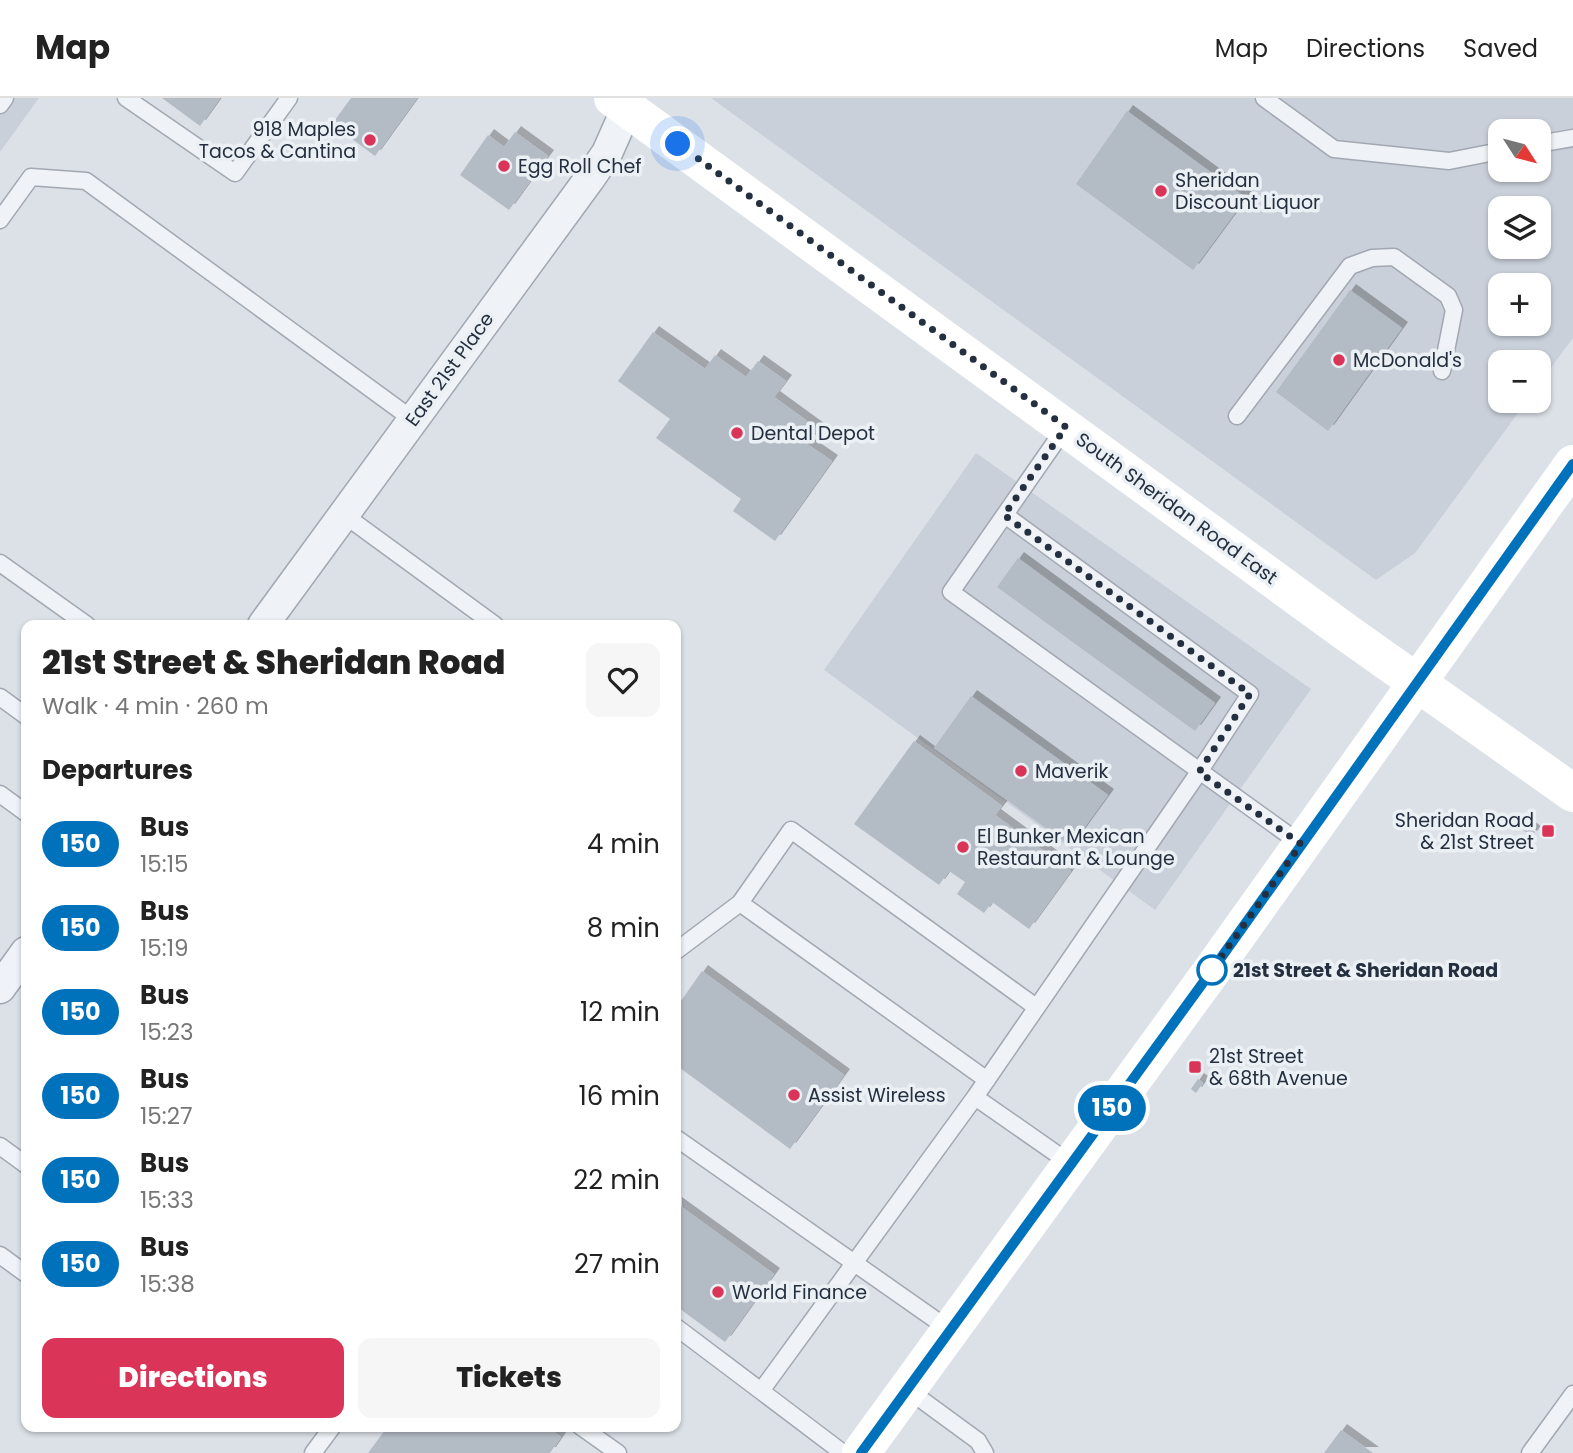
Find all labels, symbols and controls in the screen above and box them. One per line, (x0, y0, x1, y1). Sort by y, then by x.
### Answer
text: Map (35, 24, 110, 71)
text: Map (1215, 32, 1268, 65)
text: Directions (1306, 32, 1425, 65)
text: Saved (1463, 32, 1538, 65)
place label: 918 Maples Tacos & Cantina (199, 116, 356, 165)
north arrow (1488, 119, 1550, 182)
map controls (1488, 119, 1551, 413)
your location (660, 126, 695, 161)
marker: 918 Maples Tacos & Cantina (362, 132, 378, 148)
place label: Egg Roll Chef (518, 153, 642, 180)
marker: Egg Roll Chef (496, 158, 512, 174)
place label: Sheridan Discount Liquor (1175, 167, 1320, 216)
marker: Sheridan Discount Liquor (1153, 183, 1169, 199)
button: layers (1488, 196, 1551, 259)
button: + (1488, 273, 1551, 336)
street label: East 21st Place (399, 307, 500, 432)
place label: McDonald's (1353, 347, 1462, 374)
button: − (1488, 350, 1551, 413)
marker: McDonald's (1331, 352, 1347, 368)
place label: Dental Depot (751, 420, 875, 447)
marker: Dental Depot (729, 425, 745, 441)
street label: South Sheridan Road East (1070, 426, 1283, 591)
text: 21st Street & Sheridan Road (42, 639, 505, 686)
button: heart (586, 643, 660, 717)
text: Walk · 4 min · 260 m (42, 690, 269, 722)
text: Departures (42, 752, 193, 788)
place label: Maverik (1035, 758, 1108, 785)
marker: Maverik (1013, 763, 1029, 779)
place label: Sheridan Road & 21st Street (1395, 807, 1534, 856)
text: Bus (140, 809, 189, 845)
place label: El Bunker Mexican Restaurant & Lounge (977, 823, 1175, 872)
marker: Sheridan Road & 21st Street (1540, 823, 1556, 839)
text: 4 min (587, 826, 660, 862)
text: 150 (60, 827, 101, 860)
marker: El Bunker Mexican Restaurant & Lounge (955, 839, 971, 855)
text: 15:15 (140, 848, 189, 880)
text: Bus (140, 893, 189, 929)
text: 8 min (587, 910, 660, 946)
text: 150 (60, 911, 101, 944)
text: 15:19 (140, 932, 189, 964)
marker: 21st Street & Sheridan Road (1197, 955, 1227, 985)
place label: 21st Street & Sheridan Road (1233, 957, 1498, 984)
text: Bus (140, 977, 189, 1013)
text: 12 min (580, 994, 660, 1030)
text: 150 (60, 995, 101, 1028)
text: 15:23 (140, 1016, 193, 1048)
place label: 21st Street & 68th Avenue (1209, 1043, 1348, 1092)
marker: 21st Street & 68th Avenue (1187, 1059, 1203, 1075)
text: Bus (140, 1061, 189, 1097)
text: 16 min (578, 1078, 660, 1114)
text: 150 (60, 1079, 101, 1112)
place label: Assist Wireless (808, 1082, 946, 1109)
line badge: 150 (1072, 1085, 1152, 1131)
marker: Assist Wireless (786, 1087, 802, 1103)
text: 150 (1092, 1091, 1132, 1124)
text: 15:27 (140, 1100, 193, 1132)
text: Bus (140, 1145, 189, 1181)
text: 22 min (573, 1162, 660, 1198)
text: 150 (60, 1163, 101, 1196)
text: 15:33 (140, 1184, 194, 1216)
text: Bus (140, 1229, 189, 1265)
text: 27 min (574, 1246, 660, 1282)
text: 150 (60, 1247, 101, 1280)
text: 15:38 (140, 1268, 195, 1300)
place label: World Finance (732, 1279, 867, 1306)
marker: World Finance (710, 1284, 726, 1300)
button: Directions (42, 1338, 344, 1418)
button: Tickets (358, 1338, 660, 1418)

